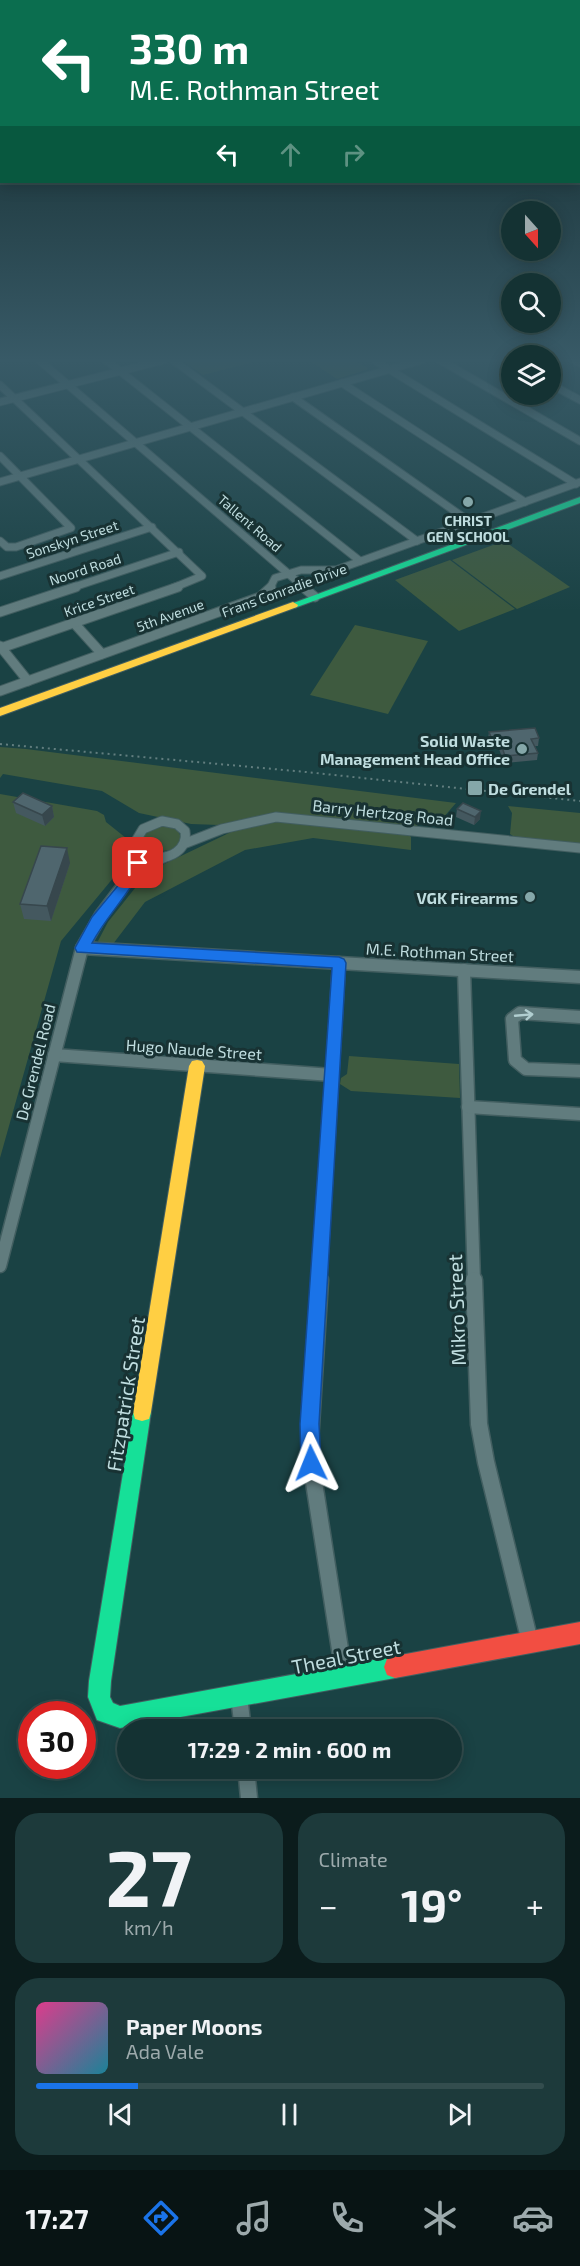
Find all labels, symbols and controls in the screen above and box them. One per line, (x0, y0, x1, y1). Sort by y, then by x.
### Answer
text: 330 m (129, 22, 249, 72)
icon: left (30, 24, 108, 102)
text: M.E. Rothman Street (129, 73, 379, 105)
icon: left (211, 138, 244, 171)
icon: ahead (274, 138, 307, 171)
icon: right (337, 138, 370, 171)
north arrow (501, 201, 561, 261)
map controls (501, 201, 561, 405)
button: search (501, 273, 561, 333)
button: layers (501, 345, 561, 405)
street label: Tallent Road (215, 491, 285, 555)
marker: CHRIST GEN SCHOOL (461, 495, 475, 509)
place label: CHRIST GEN SCHOOL (426, 512, 510, 545)
street label: Sonskyn Street (24, 516, 120, 562)
street label: Noord Road (47, 549, 123, 589)
street label: Frans Conradie Drive (219, 559, 349, 621)
street label: Krice Street (61, 580, 137, 620)
street label: 5th Avenue (134, 595, 206, 635)
place label: Solid Waste Management Head Office (320, 731, 510, 768)
marker: Solid Waste Management Head Office (515, 742, 529, 756)
marker: De Grendel (466, 779, 484, 797)
place label: De Grendel (488, 779, 572, 798)
street label: Barry Hertzog Road (312, 795, 454, 829)
pin (112, 837, 163, 888)
icon: arrive (121, 846, 154, 879)
place label: VGK Firearms (416, 888, 518, 907)
marker: VGK Firearms (523, 890, 537, 904)
street label: M.E. Rothman Street (365, 939, 515, 965)
street label: De Grendel Road (11, 1002, 59, 1122)
one-way arrow (514, 1009, 533, 1020)
street label: Hugo Naude Street (125, 1035, 263, 1063)
street label: Mikro Street (442, 1253, 470, 1366)
street label: Fitzpatrick Street (101, 1314, 149, 1473)
position arrow (279, 1431, 343, 1495)
street label: Theal Street (289, 1634, 403, 1678)
speed limit sign: 30 (18, 1701, 96, 1779)
text: 17:29 · 2 min · 600 m (188, 1736, 391, 1762)
text: 27 (105, 1829, 192, 1923)
text: Climate (319, 1847, 388, 1871)
text: 19° (401, 1877, 463, 1931)
text: − (319, 1885, 338, 1925)
text: + (526, 1885, 544, 1925)
text: km/h (124, 1915, 174, 1939)
text: Paper Moons (126, 2013, 262, 2039)
text: Ada Vale (126, 2039, 204, 2063)
icon: previous (104, 2098, 137, 2131)
icon: pause (273, 2098, 306, 2131)
icon: next (443, 2098, 476, 2131)
icon: directions (140, 2197, 182, 2239)
icon: music (233, 2197, 275, 2239)
icon: phone (326, 2197, 368, 2239)
icon: climate (419, 2197, 461, 2239)
icon: car (512, 2197, 554, 2239)
text: 17:27 (26, 2202, 88, 2234)

